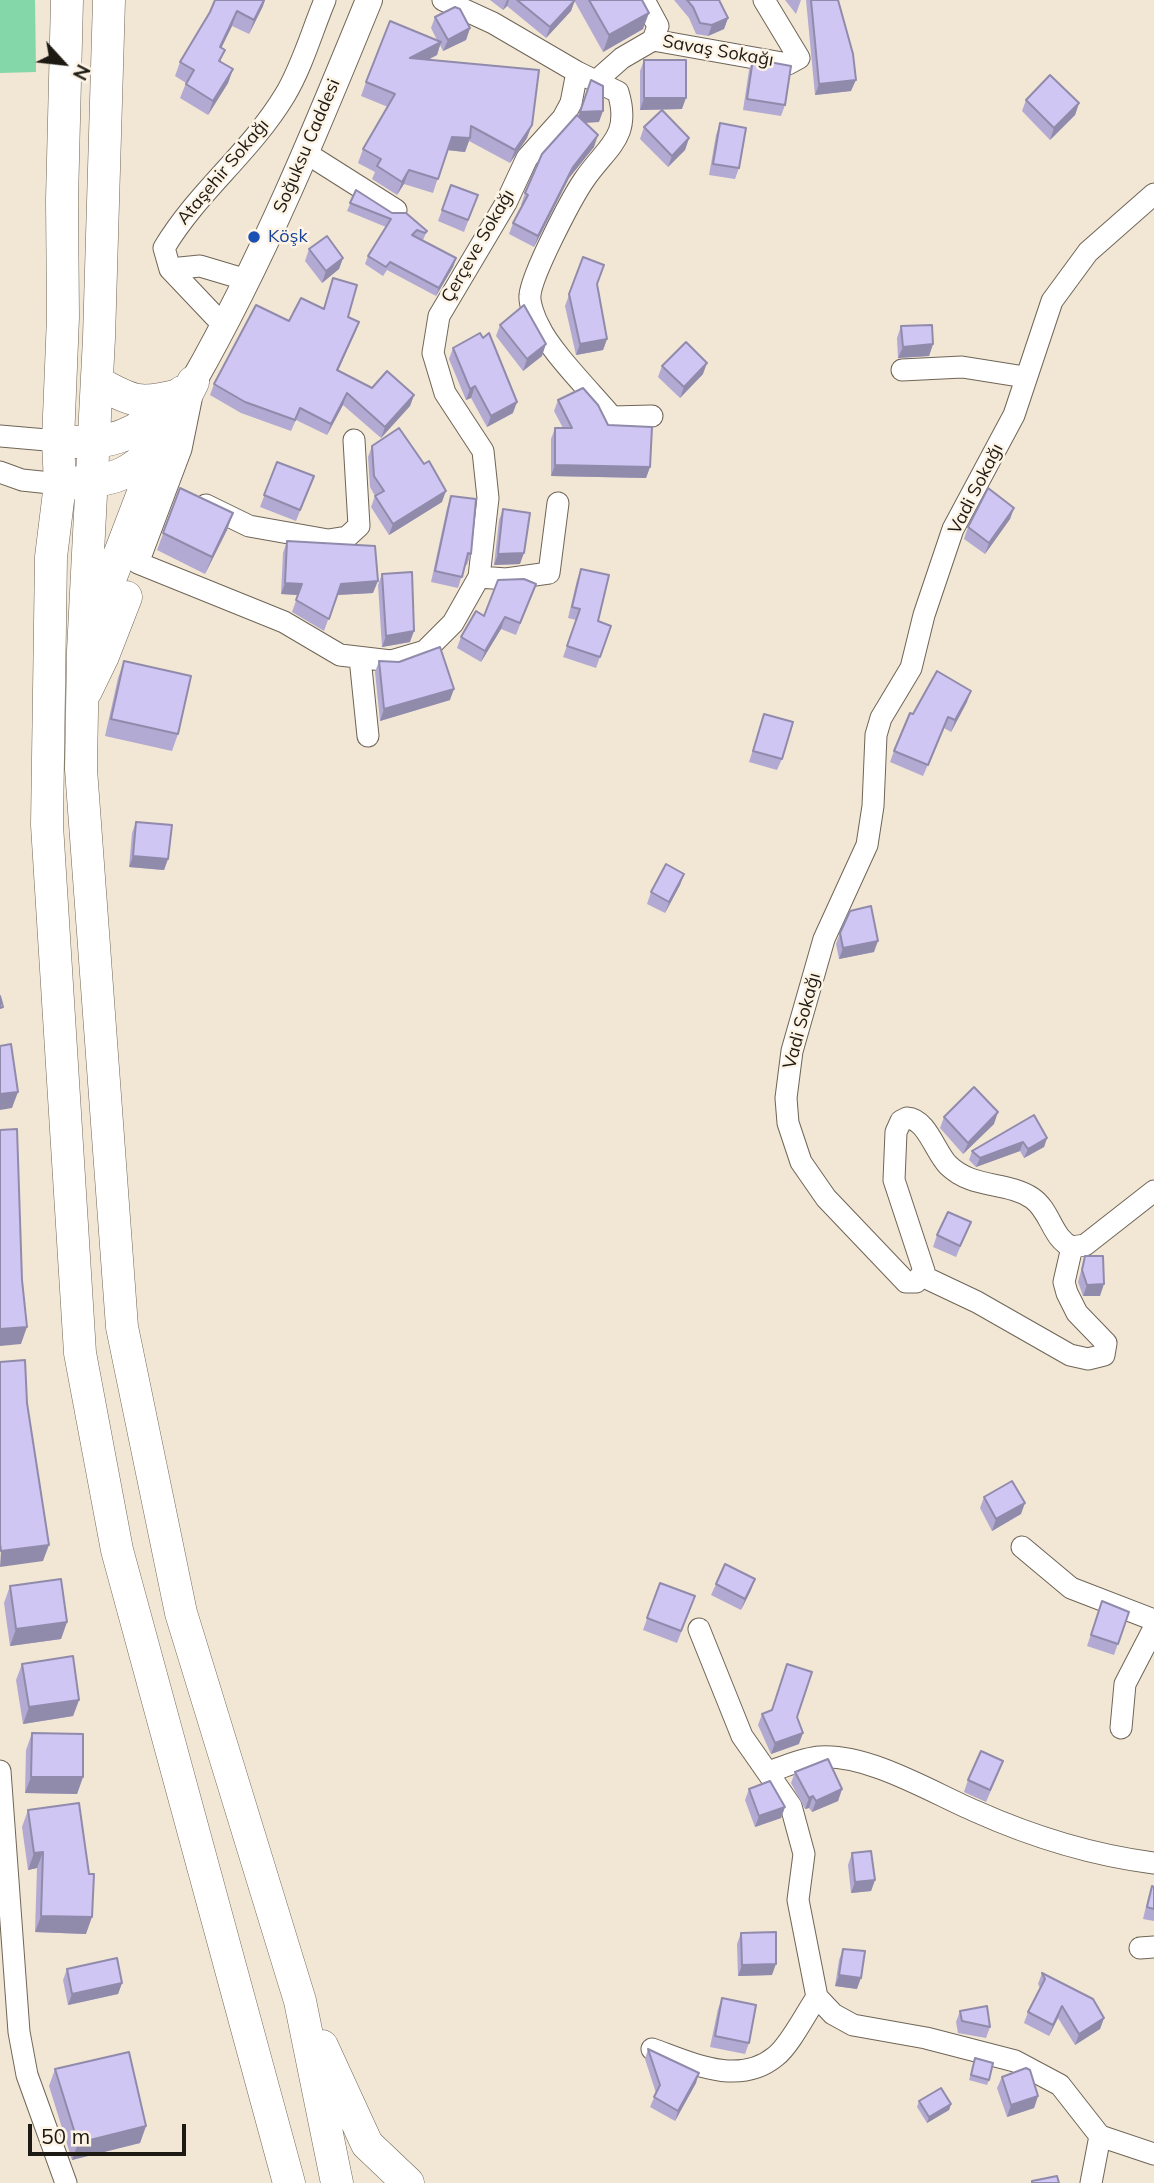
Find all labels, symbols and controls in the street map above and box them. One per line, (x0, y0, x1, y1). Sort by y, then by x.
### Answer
north arrow (28, 28, 98, 98)
street label: Savaş Sokağı (661, 31, 775, 71)
text: N (68, 61, 96, 84)
street label: Soğuksu Caddesi (269, 76, 345, 216)
street label: Ataşehir Sokağı (172, 115, 274, 229)
street label: Çerçeve Sokağı (437, 186, 519, 306)
place label: Köşk (268, 226, 308, 248)
marker: Köşk (246, 229, 262, 245)
street label: Vadi Sokağı (944, 440, 1008, 538)
street label: Vadi Sokağı (779, 971, 825, 1071)
scale bar (32, 2110, 189, 2154)
text: 50 m (41, 2123, 90, 2149)

